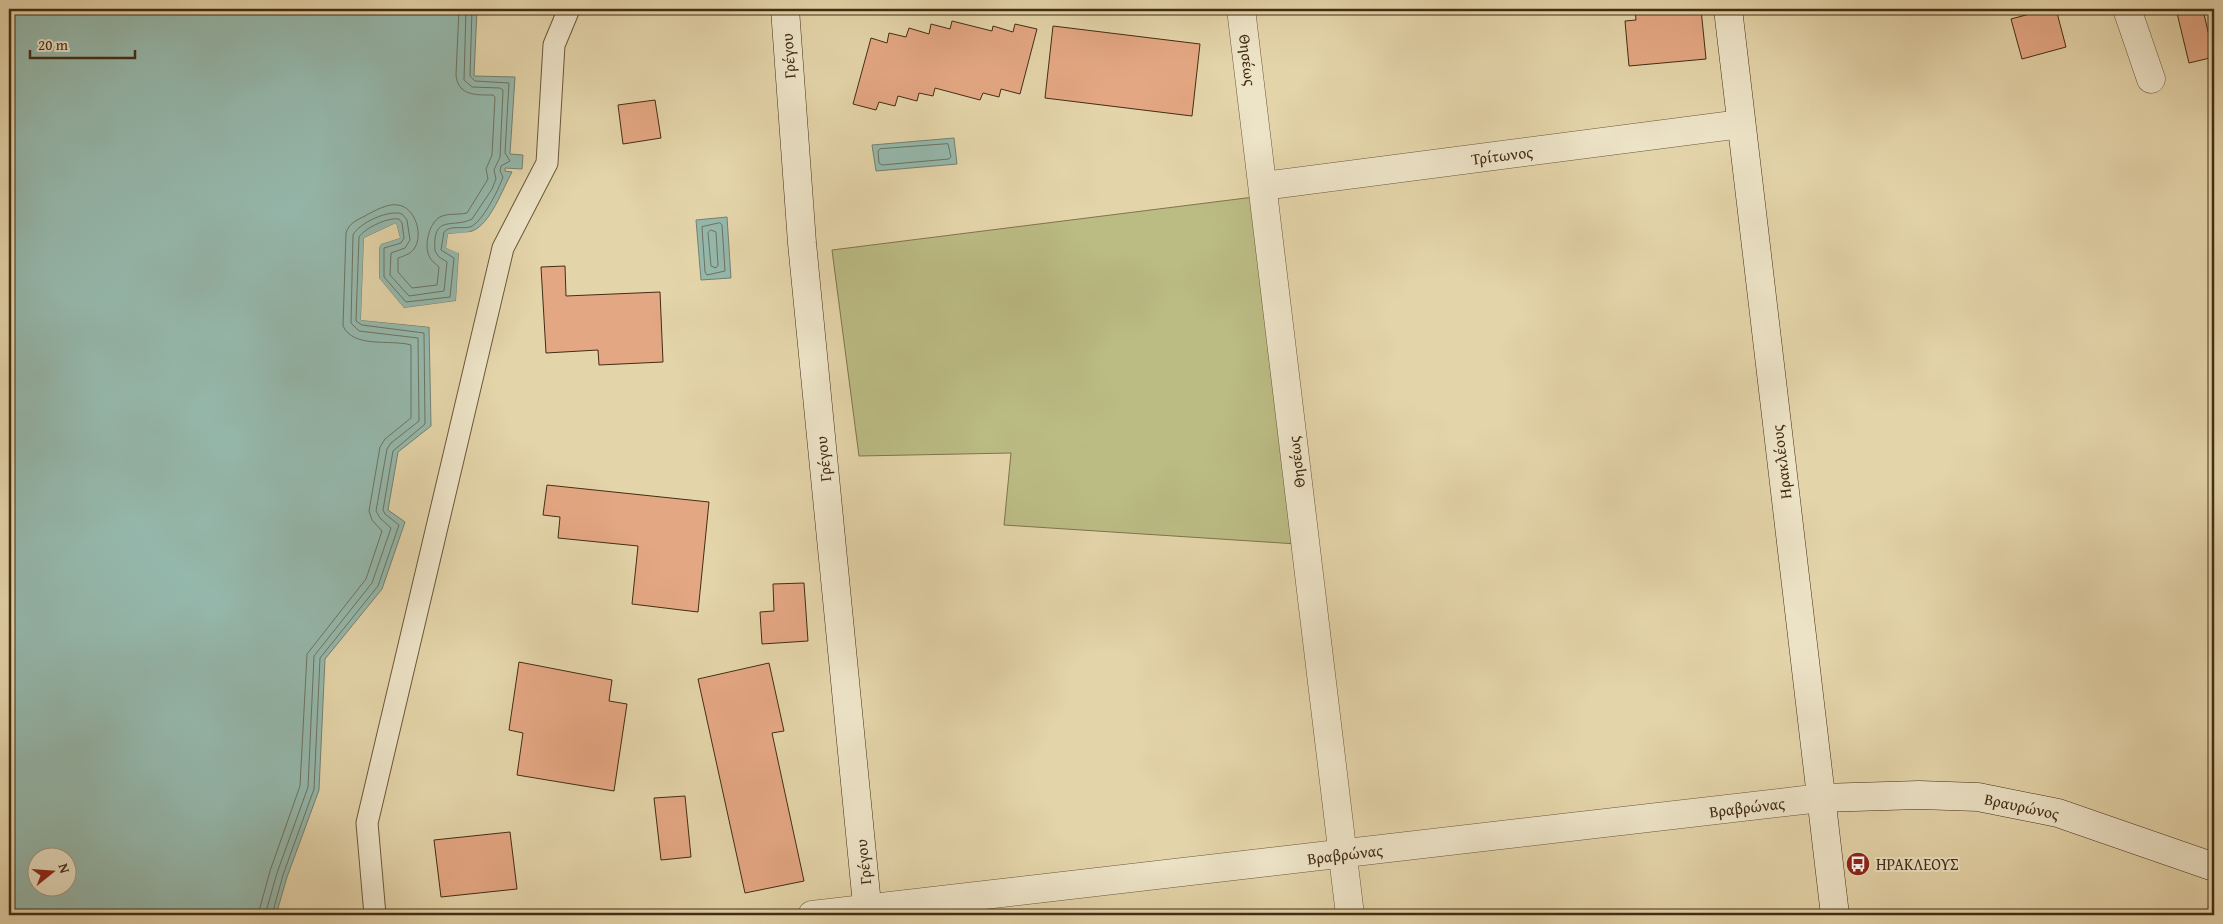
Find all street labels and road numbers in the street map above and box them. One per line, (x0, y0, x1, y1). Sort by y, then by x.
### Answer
street label: Γρέγου (774, 33, 802, 79)
street label: Θησέως (1233, 33, 1263, 87)
street label: Τρίτωνος (1470, 139, 1534, 171)
street label: Ηρακλέους (1765, 423, 1797, 500)
street label: Γρέγου (809, 435, 837, 483)
street label: Θησέως (1281, 435, 1311, 489)
street label: Βραυρώνος (1982, 786, 2062, 826)
street label: Βραβρώνας (1708, 790, 1786, 824)
street label: Βραβρώνας (1306, 837, 1384, 871)
street label: Γρέγου (849, 838, 877, 886)

